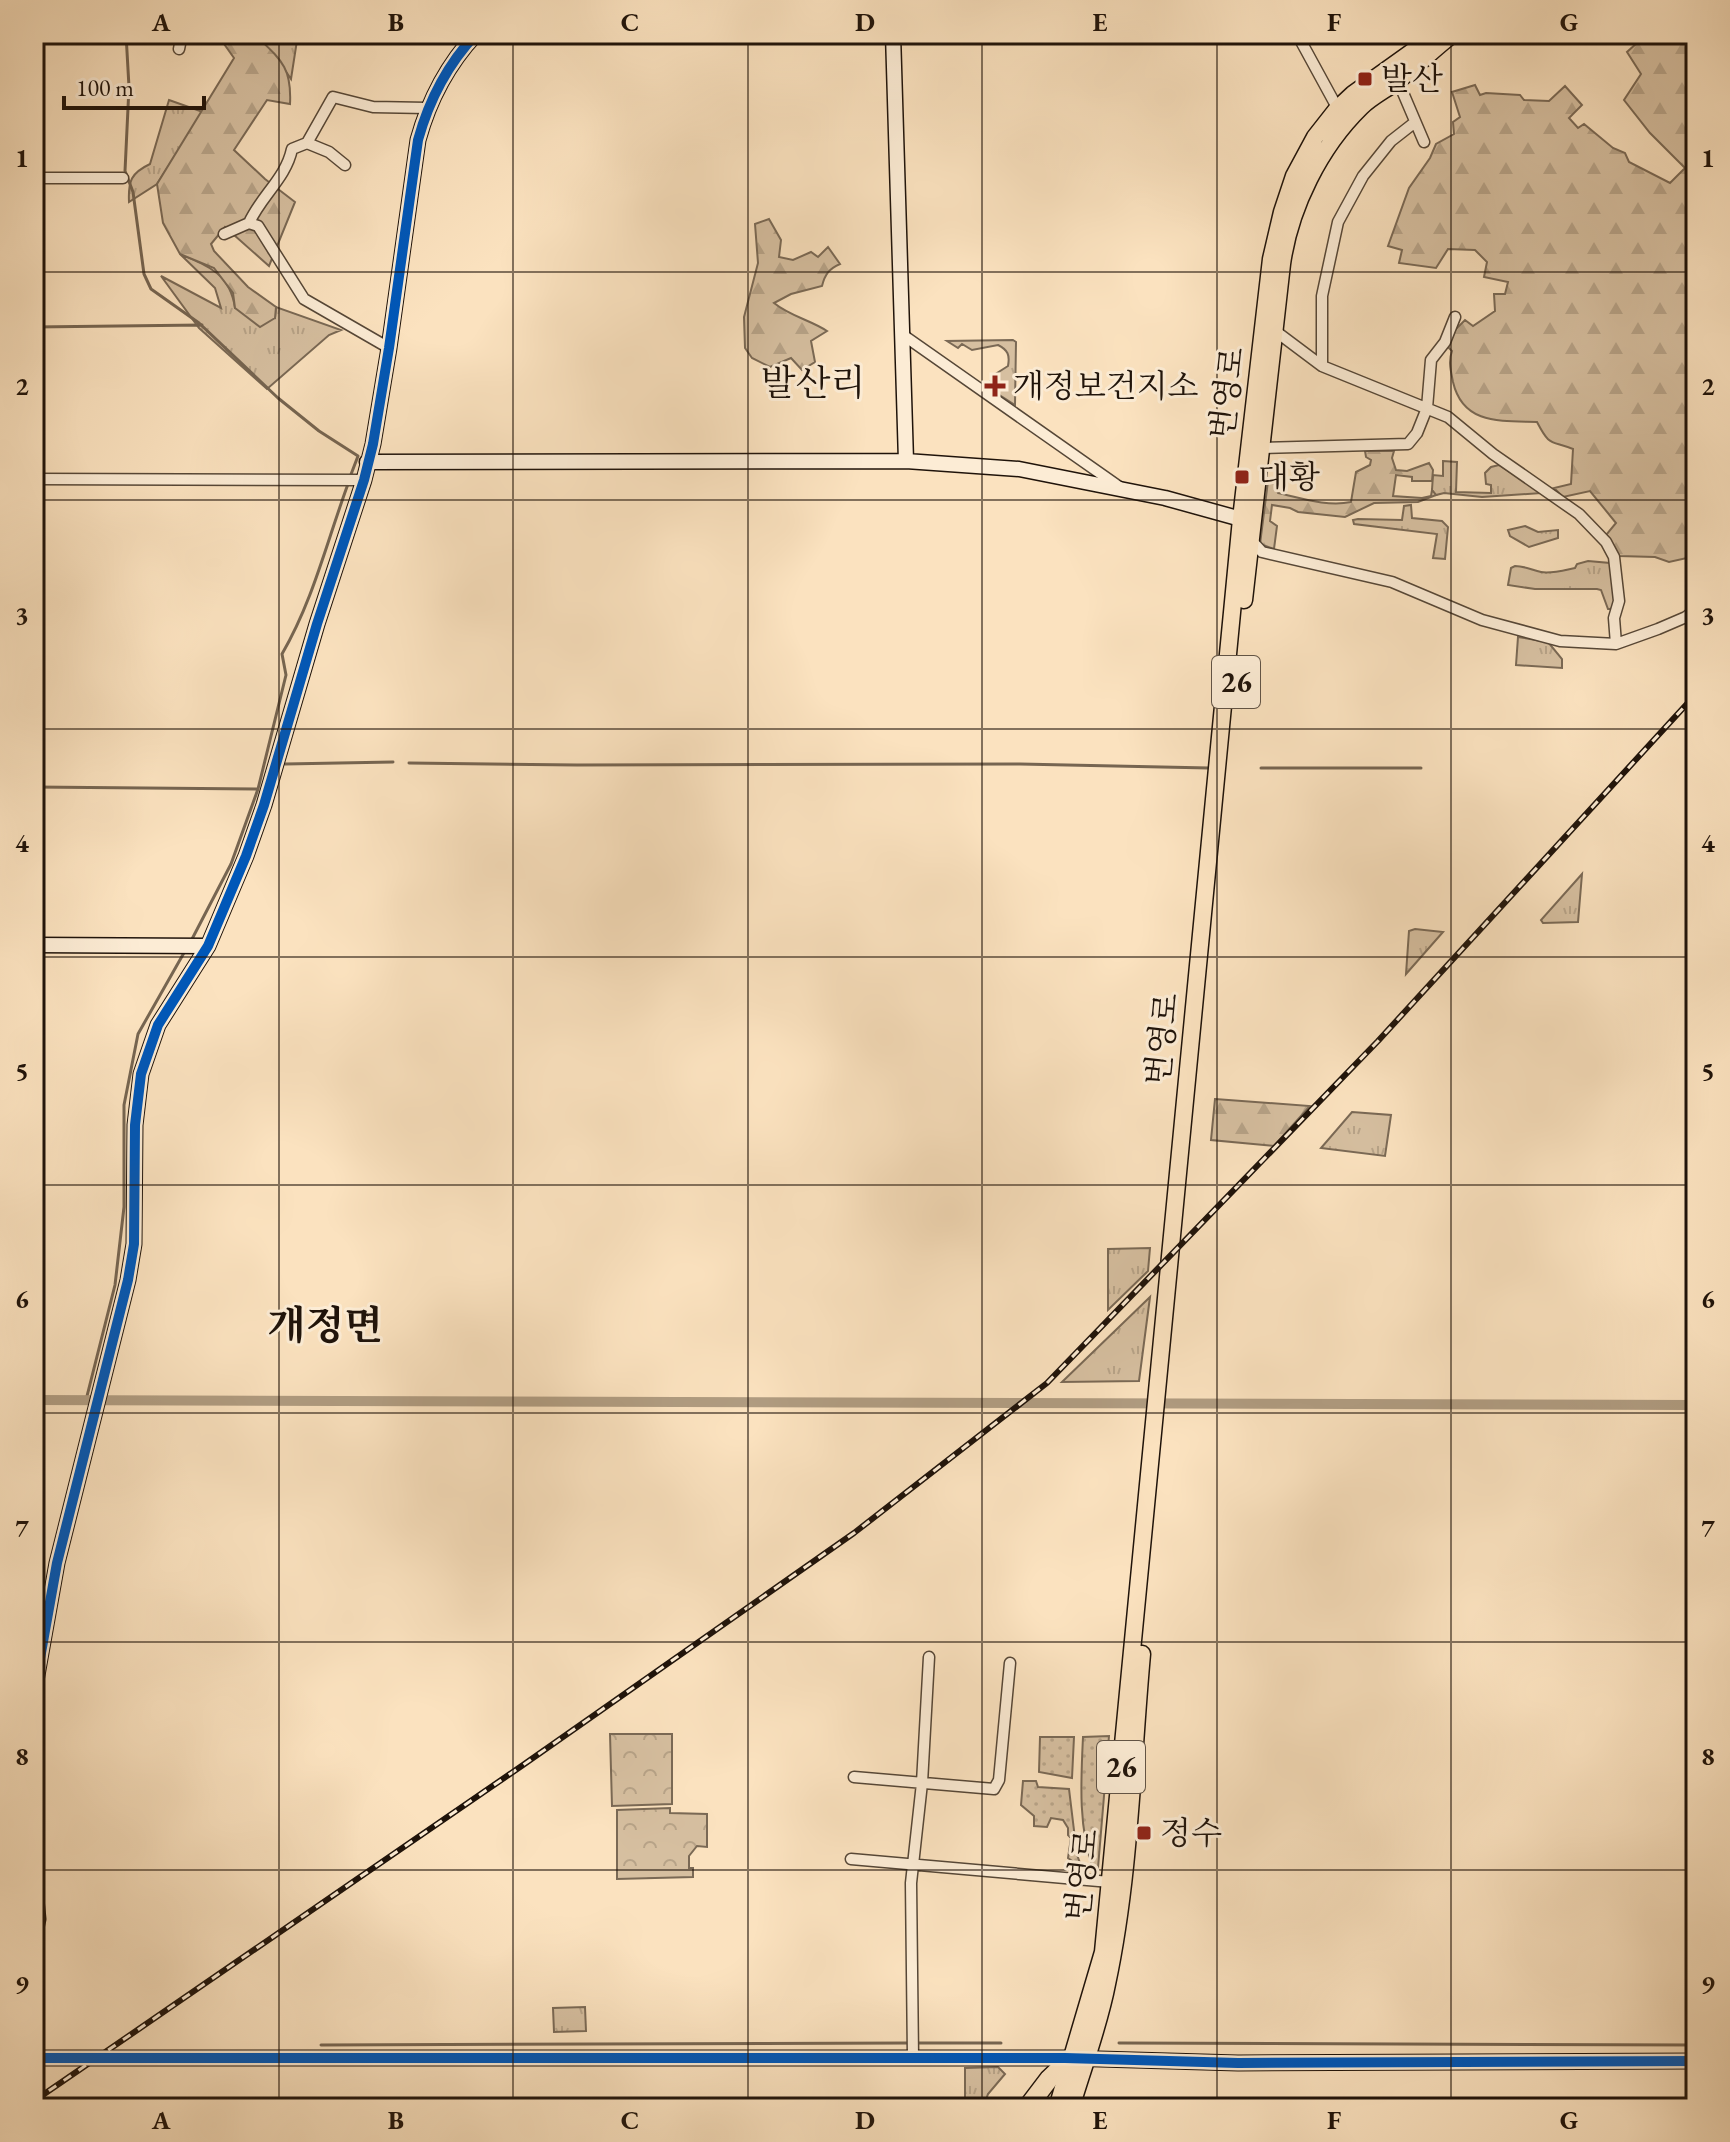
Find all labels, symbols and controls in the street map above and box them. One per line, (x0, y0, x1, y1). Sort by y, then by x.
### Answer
text: A (151, 5, 171, 39)
text: B (388, 5, 404, 39)
text: C (621, 5, 639, 39)
text: D (855, 5, 875, 39)
text: E (1093, 5, 1108, 39)
text: F (1327, 5, 1341, 39)
text: G (1560, 5, 1579, 39)
place label: 발산 (1381, 58, 1443, 100)
scale bar (64, 60, 204, 110)
marker: 발산 (1356, 70, 1374, 88)
text: 100 m (76, 72, 134, 103)
text: 1 (15, 141, 29, 175)
text: 1 (1701, 141, 1715, 175)
street label: 번영로 (1201, 344, 1254, 442)
district label: 발산리 (761, 359, 865, 406)
place label: 개정보건지소 (1013, 365, 1199, 407)
text: 2 (15, 369, 29, 403)
text: 2 (1701, 369, 1715, 403)
marker: 개정보건지소 (984, 375, 1006, 397)
place label: 대황 (1258, 456, 1320, 498)
marker: 대황 (1233, 468, 1251, 486)
text: 3 (15, 598, 29, 632)
text: 3 (1701, 598, 1715, 632)
road number: 26 (1212, 656, 1260, 708)
text: 4 (15, 826, 29, 860)
text: 4 (1701, 826, 1715, 860)
street label: 번영로 (1136, 991, 1188, 1087)
text: 5 (15, 1054, 29, 1088)
text: 5 (1701, 1054, 1715, 1088)
text: 6 (15, 1282, 29, 1316)
text: 6 (1701, 1282, 1715, 1316)
district label: 개정면 (267, 1299, 383, 1351)
text: 7 (15, 1511, 29, 1545)
text: 7 (1701, 1511, 1715, 1545)
text: 8 (15, 1739, 29, 1773)
text: 8 (1701, 1739, 1715, 1773)
road number: 26 (1097, 1741, 1145, 1793)
place label: 정수 (1160, 1812, 1222, 1854)
marker: 정수 (1135, 1824, 1153, 1842)
street label: 번영로 (1056, 1827, 1108, 1923)
text: 9 (15, 1967, 29, 2001)
text: 9 (1701, 1967, 1715, 2001)
text: A (151, 2103, 171, 2137)
text: B (388, 2103, 404, 2137)
text: C (621, 2103, 639, 2137)
text: D (855, 2103, 875, 2137)
text: E (1093, 2103, 1108, 2137)
text: F (1327, 2103, 1341, 2137)
text: G (1560, 2103, 1579, 2137)

